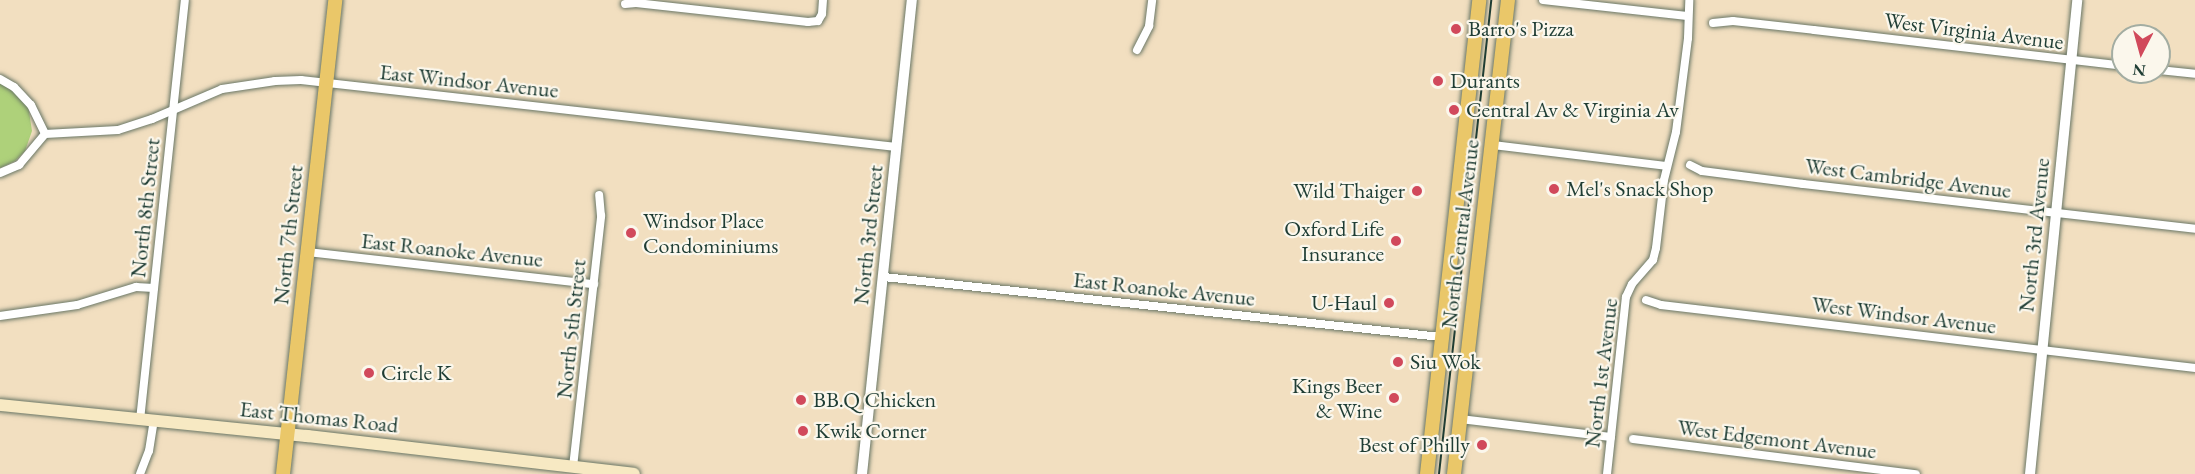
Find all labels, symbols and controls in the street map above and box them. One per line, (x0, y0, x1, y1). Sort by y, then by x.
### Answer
street label: West Virginia Avenue (1883, 7, 2065, 55)
place label: Barro's Pizza (1468, 16, 1574, 42)
marker: Barro's Pizza (1449, 22, 1463, 36)
north arrow (2111, 24, 2171, 84)
street label: East Windsor Avenue (378, 58, 560, 104)
text: N (2132, 59, 2147, 82)
place label: Durants (1450, 68, 1520, 94)
marker: Durants (1431, 74, 1445, 88)
place label: Central Av & Virginia Av (1466, 97, 1679, 123)
marker: Central Av & Virginia Av (1447, 103, 1461, 117)
street label: North 8th Street (125, 137, 165, 279)
street label: North Central Avenue (1435, 138, 1485, 330)
street label: West Cambridge Avenue (1803, 152, 2013, 204)
street label: North 3rd Avenue (2013, 157, 2055, 313)
street label: North 7th Street (268, 164, 308, 306)
street label: North 3rd Street (848, 164, 888, 306)
place label: Mel's Snack Shop (1566, 176, 1713, 202)
place label: Wild Thaiger (1293, 178, 1405, 204)
marker: Mel's Snack Shop (1547, 182, 1561, 196)
marker: Wild Thaiger (1410, 184, 1424, 198)
place label: Windsor Place Condominiums (643, 207, 778, 258)
place label: Oxford Life Insurance (1284, 215, 1384, 266)
marker: Windsor Place Condominiums (624, 226, 638, 240)
street label: East Roanoke Avenue (360, 227, 544, 273)
marker: Oxford Life Insurance (1389, 234, 1403, 248)
street label: North 5th Street (551, 258, 591, 400)
street label: East Roanoke Avenue (1072, 266, 1256, 312)
place label: U-Haul (1311, 290, 1377, 316)
street label: West Windsor Avenue (1810, 291, 1998, 339)
marker: U-Haul (1382, 296, 1396, 310)
street label: North 1st Avenue (1579, 297, 1623, 449)
place label: Siu Wok (1410, 349, 1480, 375)
marker: Siu Wok (1391, 355, 1405, 369)
place label: Circle K (381, 360, 452, 386)
marker: Circle K (362, 366, 376, 380)
place label: Kings Beer & Wine (1292, 372, 1382, 424)
place label: BB.Q Chicken (813, 387, 936, 413)
marker: Kings Beer & Wine (1387, 391, 1401, 405)
marker: BB.Q Chicken (794, 393, 808, 407)
street label: East Thomas Road (238, 396, 400, 438)
street label: West Edgemont Avenue (1676, 414, 1878, 464)
place label: Kwik Corner (815, 418, 927, 444)
marker: Kwik Corner (796, 424, 810, 438)
place label: Best of Philly (1359, 432, 1470, 458)
marker: Best of Philly (1475, 438, 1489, 452)

